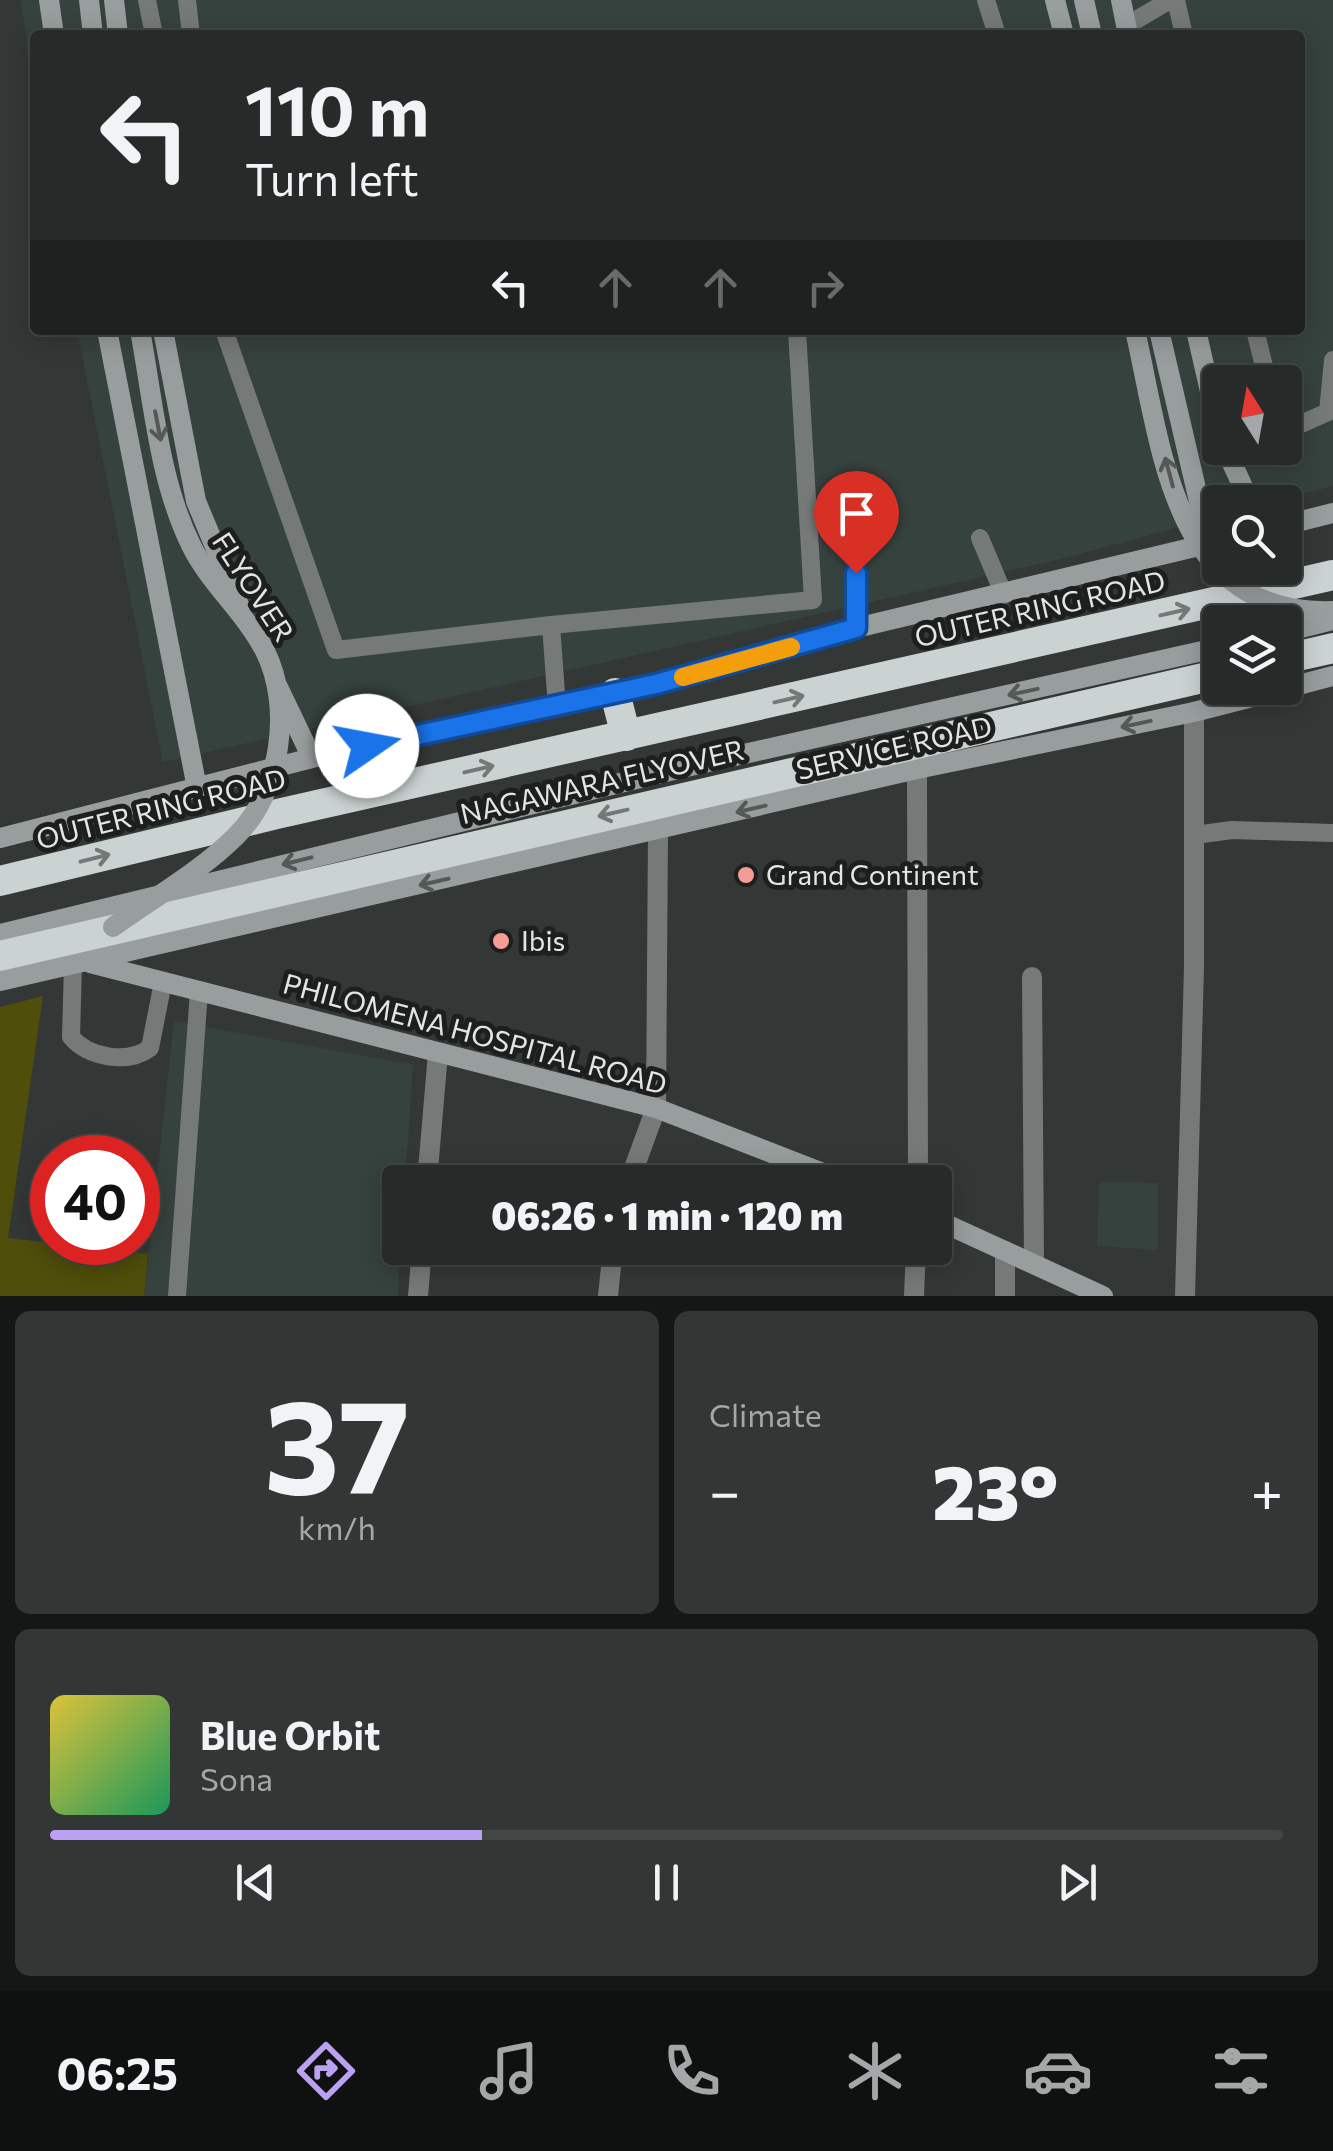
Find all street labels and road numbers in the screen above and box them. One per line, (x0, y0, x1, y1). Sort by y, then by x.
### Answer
street label: FLYOVER (206, 526, 302, 647)
street label: OUTER RING ROAD (911, 563, 1168, 653)
street label: SERVICE ROAD (793, 708, 995, 786)
street label: NAGAWARA FLYOVER (457, 732, 747, 830)
street label: OUTER RING ROAD (32, 761, 289, 855)
street label: PHILOMENA HOSPITAL ROAD (280, 965, 671, 1101)

